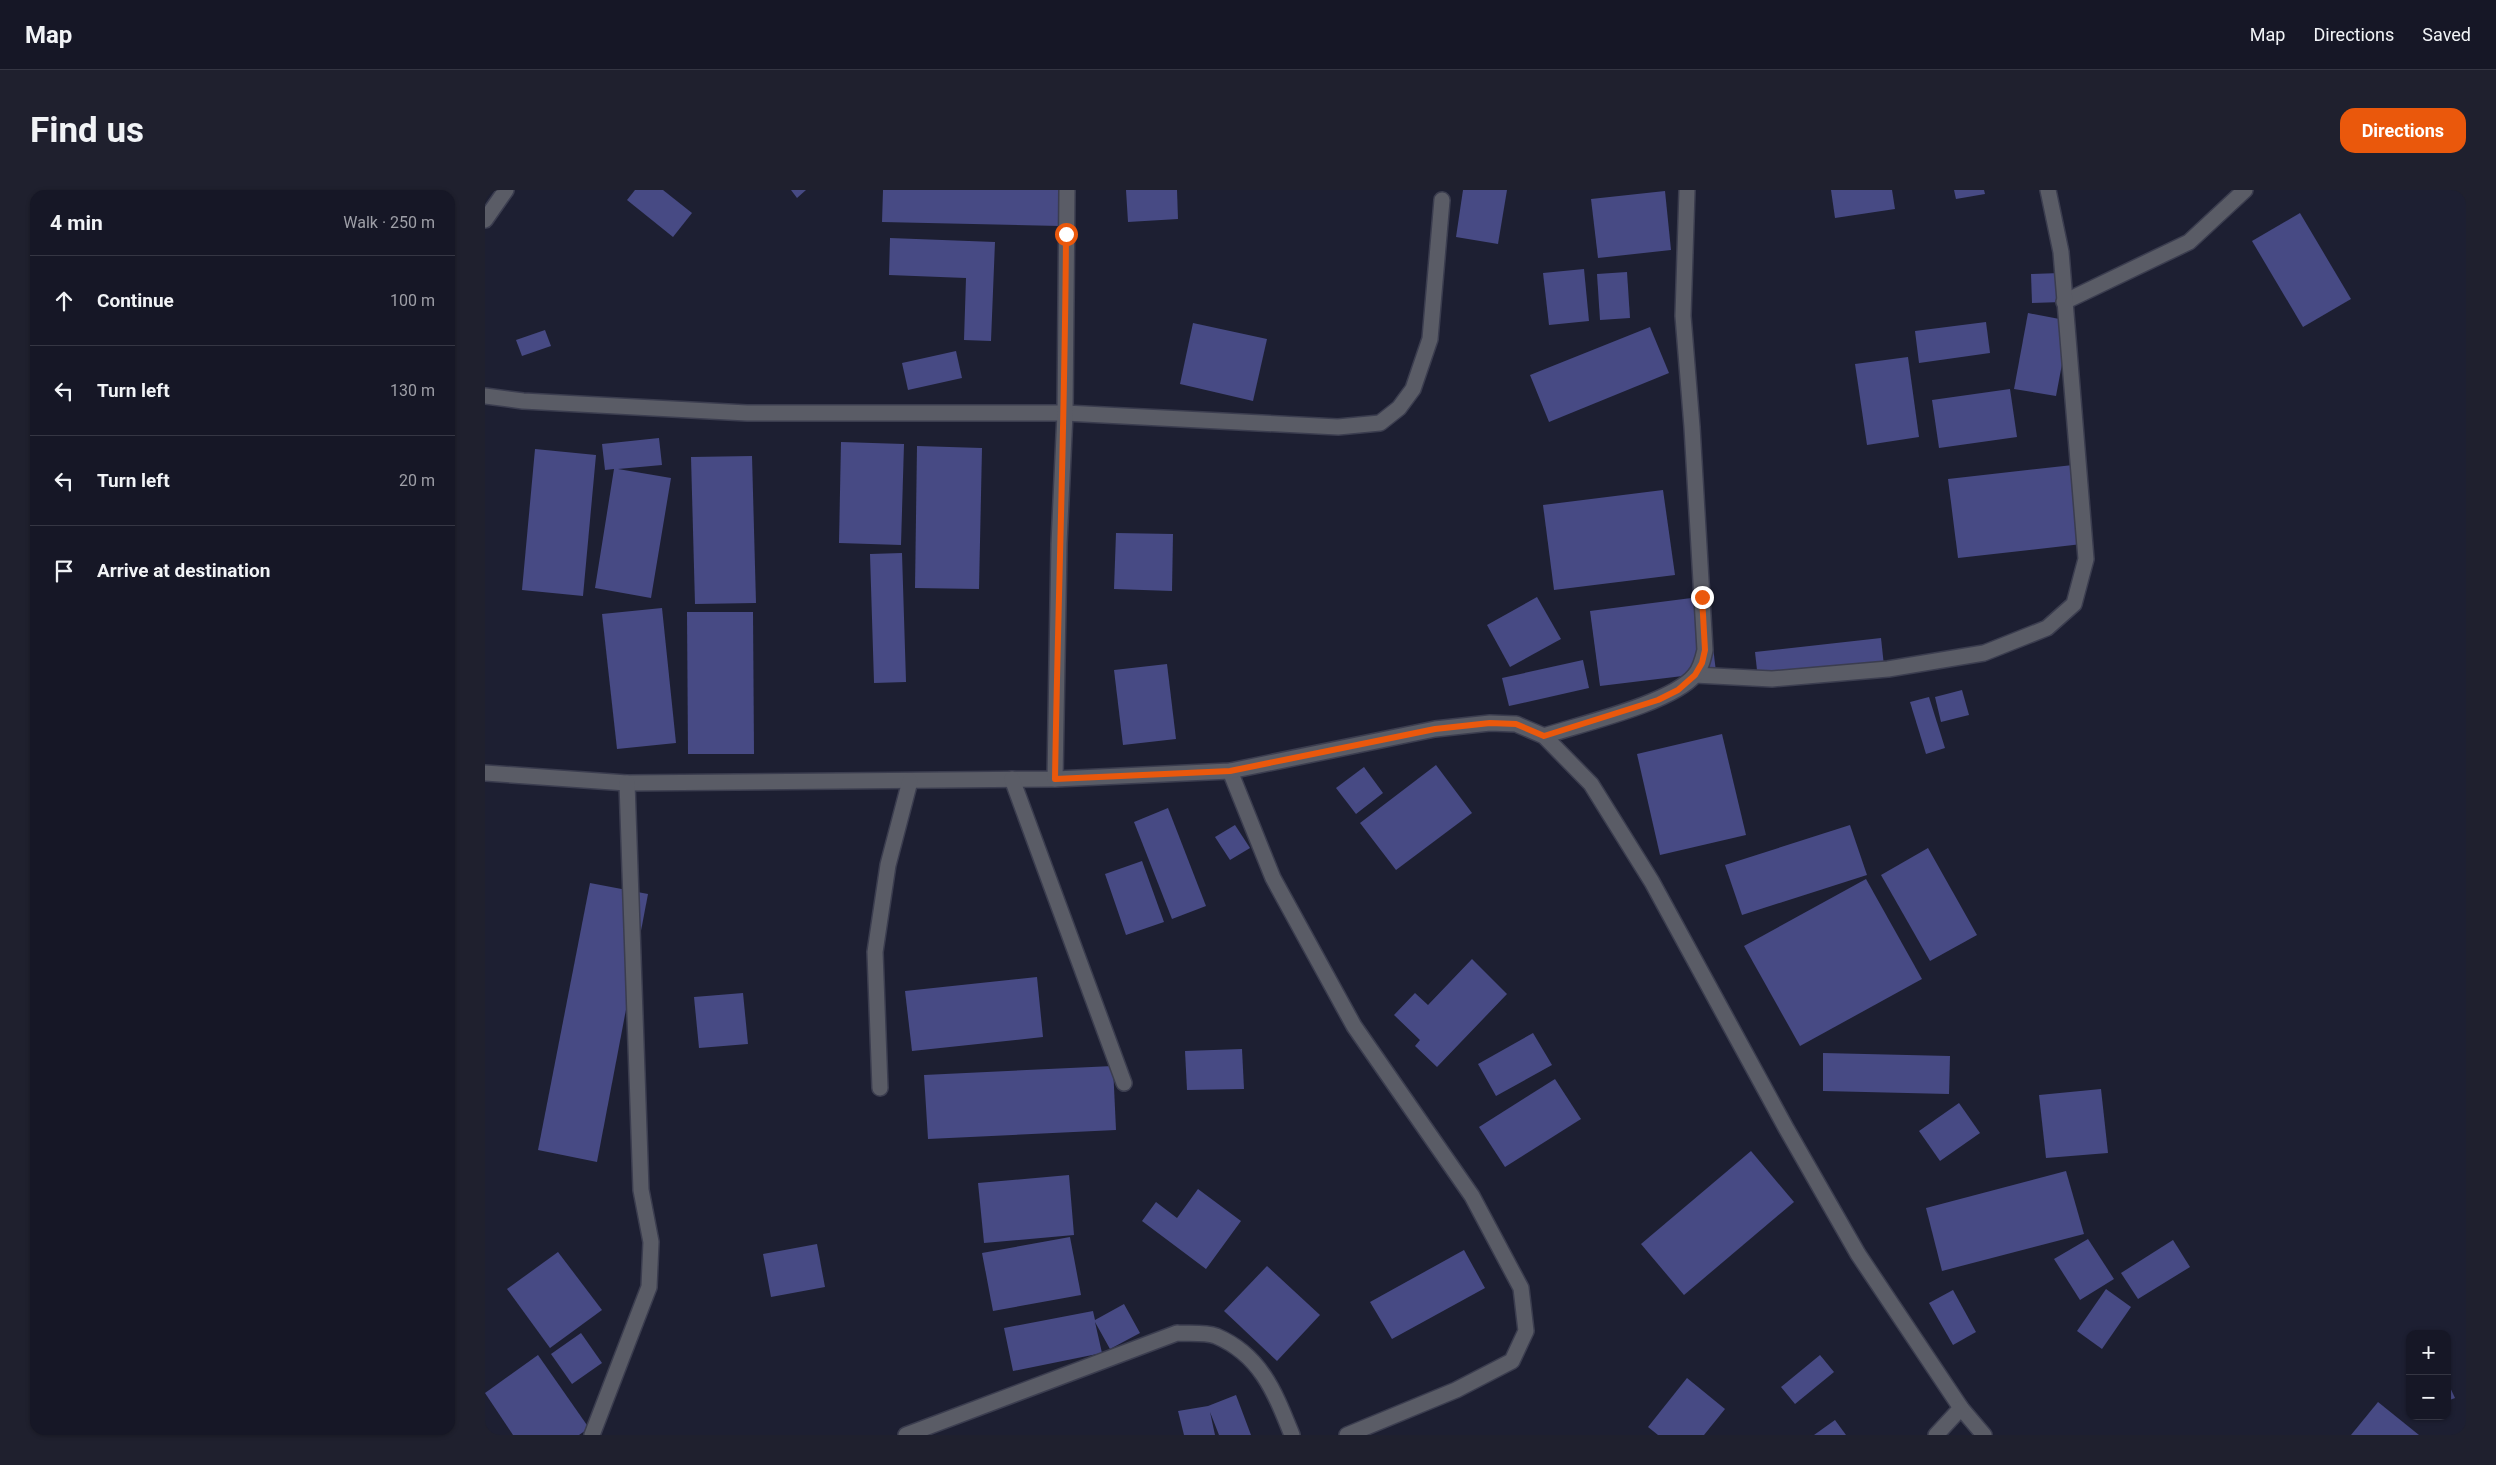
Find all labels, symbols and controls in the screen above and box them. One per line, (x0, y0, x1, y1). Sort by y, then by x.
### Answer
text: Map (25, 21, 72, 49)
text: Map (2250, 24, 2285, 45)
text: Directions (2313, 24, 2394, 45)
text: Saved (2422, 24, 2471, 45)
button: Directions (2340, 108, 2466, 153)
text: Find us (30, 110, 144, 151)
text: 4 min (50, 211, 103, 235)
text: Walk · 250 m (343, 213, 435, 232)
route start (1055, 223, 1078, 246)
icon: ahead (50, 287, 78, 315)
text: Continue (97, 289, 174, 312)
text: 100 m (390, 291, 435, 310)
icon: left (50, 377, 78, 405)
text: Turn left (97, 379, 170, 402)
text: 130 m (390, 381, 435, 400)
icon: left (50, 467, 78, 495)
text: Turn left (97, 469, 170, 492)
text: 20 m (399, 471, 435, 490)
icon: arrive (50, 557, 78, 585)
text: Arrive at destination (97, 559, 270, 582)
route end (1691, 586, 1714, 609)
map controls (2406, 1330, 2451, 1420)
button: + (2406, 1330, 2451, 1375)
button: − (2406, 1375, 2451, 1420)

